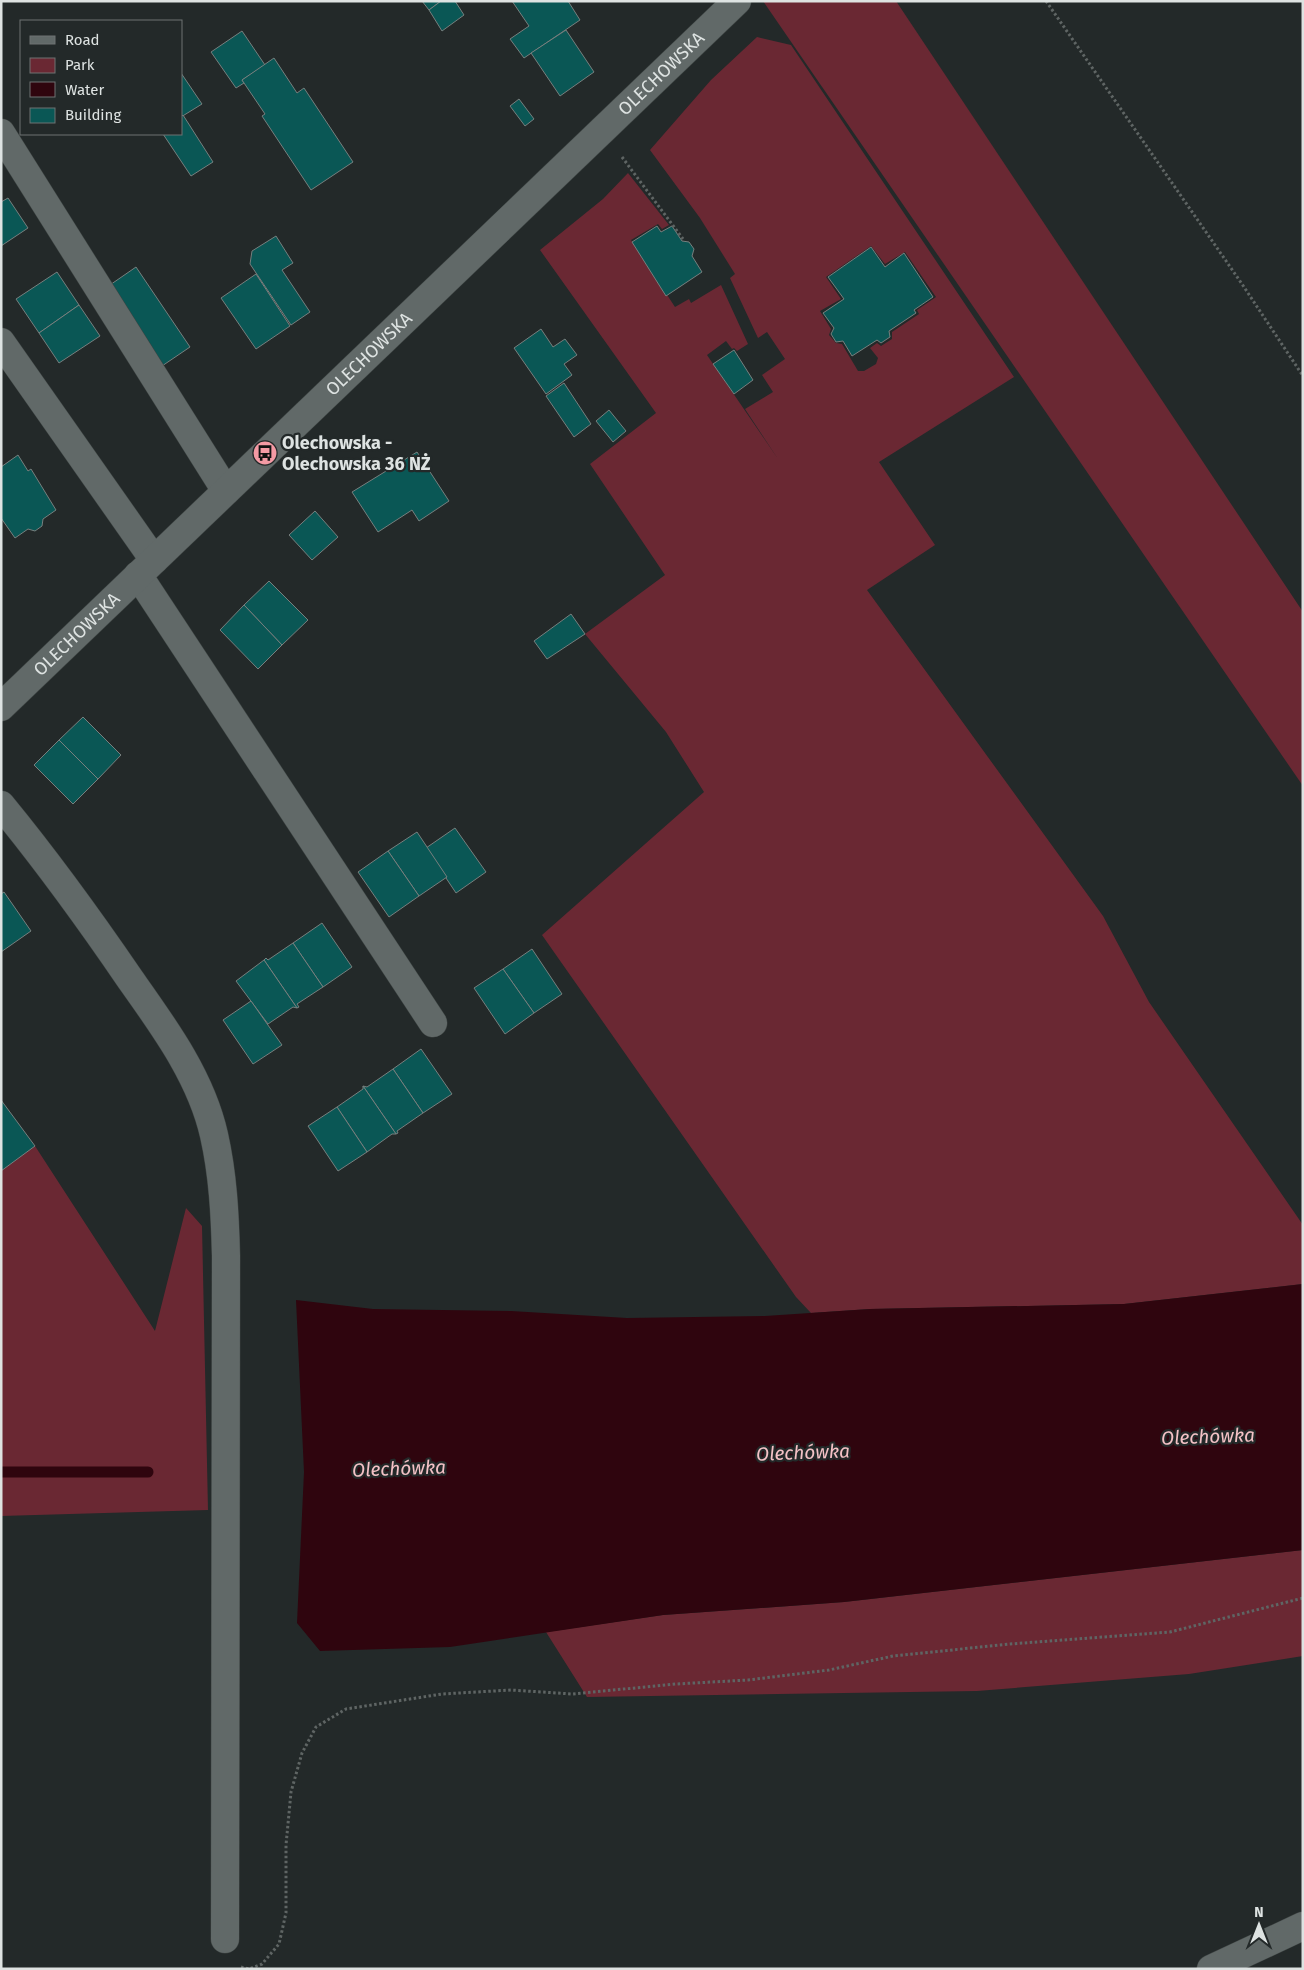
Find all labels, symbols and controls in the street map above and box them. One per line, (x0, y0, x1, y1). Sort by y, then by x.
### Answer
legend (20, 20, 182, 135)
street label: OLECHOWSKA (614, 27, 710, 120)
text: Road (65, 31, 100, 49)
text: Park (65, 56, 95, 74)
text: Water (65, 81, 104, 99)
text: Building (65, 106, 121, 124)
street label: OLECHOWSKA (321, 307, 417, 400)
place label: Olechowska - Olechowska 36 NŻ (282, 432, 431, 475)
bus stop icon: Olechowska - Olechowska 36 NŻ (252, 440, 278, 466)
street label: OLECHOWSKA (29, 587, 125, 681)
water label: Olechówka (1161, 1423, 1255, 1450)
water label: Olechówka (756, 1439, 850, 1466)
water label: Olechówka (352, 1455, 446, 1482)
north arrow (1234, 1900, 1284, 1950)
text: N (1254, 1904, 1264, 1921)

